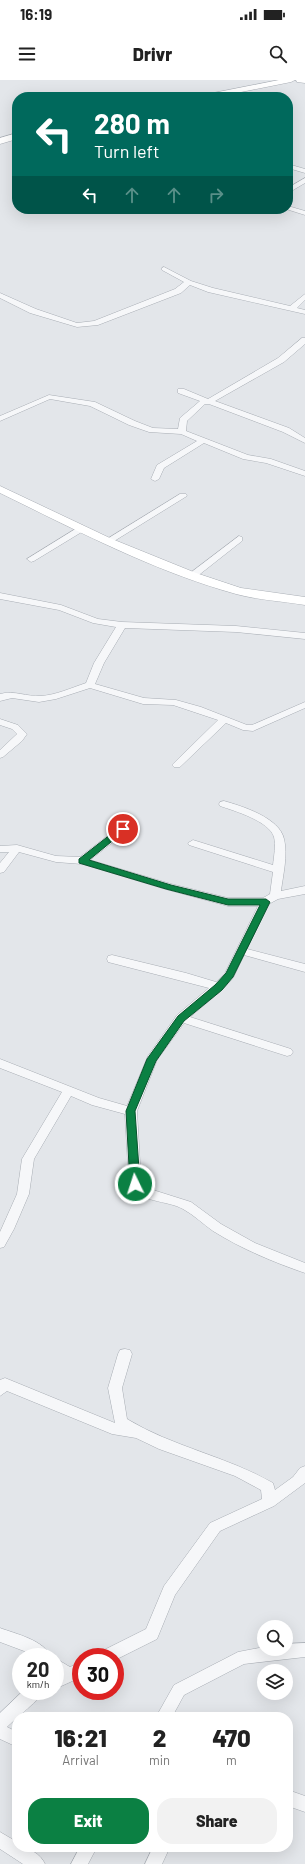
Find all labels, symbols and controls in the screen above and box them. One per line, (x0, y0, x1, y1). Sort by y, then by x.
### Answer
text: 16:19 (20, 5, 52, 23)
icon: menu (16, 43, 38, 65)
text: Drivr (133, 43, 172, 65)
icon: search (267, 43, 289, 65)
text: 280 m (94, 106, 170, 140)
icon: left (28, 108, 80, 160)
text: Turn left (94, 140, 160, 162)
icon: left (79, 184, 101, 206)
icon: ahead (121, 184, 143, 206)
icon: ahead (163, 184, 185, 206)
icon: right (205, 184, 227, 206)
pin (106, 812, 140, 846)
icon: arrive (112, 818, 134, 840)
position arrow (114, 1163, 156, 1205)
map controls (257, 1620, 293, 1700)
button: search (257, 1620, 293, 1656)
speed limit sign: 30 (72, 1648, 124, 1700)
text: 20 (27, 1657, 49, 1681)
button: layers (257, 1664, 293, 1700)
text: km/h (27, 1678, 49, 1690)
text: 16:21 (54, 1723, 107, 1752)
text: 2 (153, 1723, 166, 1752)
text: 470 (212, 1723, 251, 1752)
text: Arrival (62, 1752, 99, 1768)
text: min (149, 1752, 170, 1768)
text: m (226, 1752, 237, 1768)
button: Exit (28, 1798, 149, 1844)
button: Share (157, 1798, 277, 1844)

